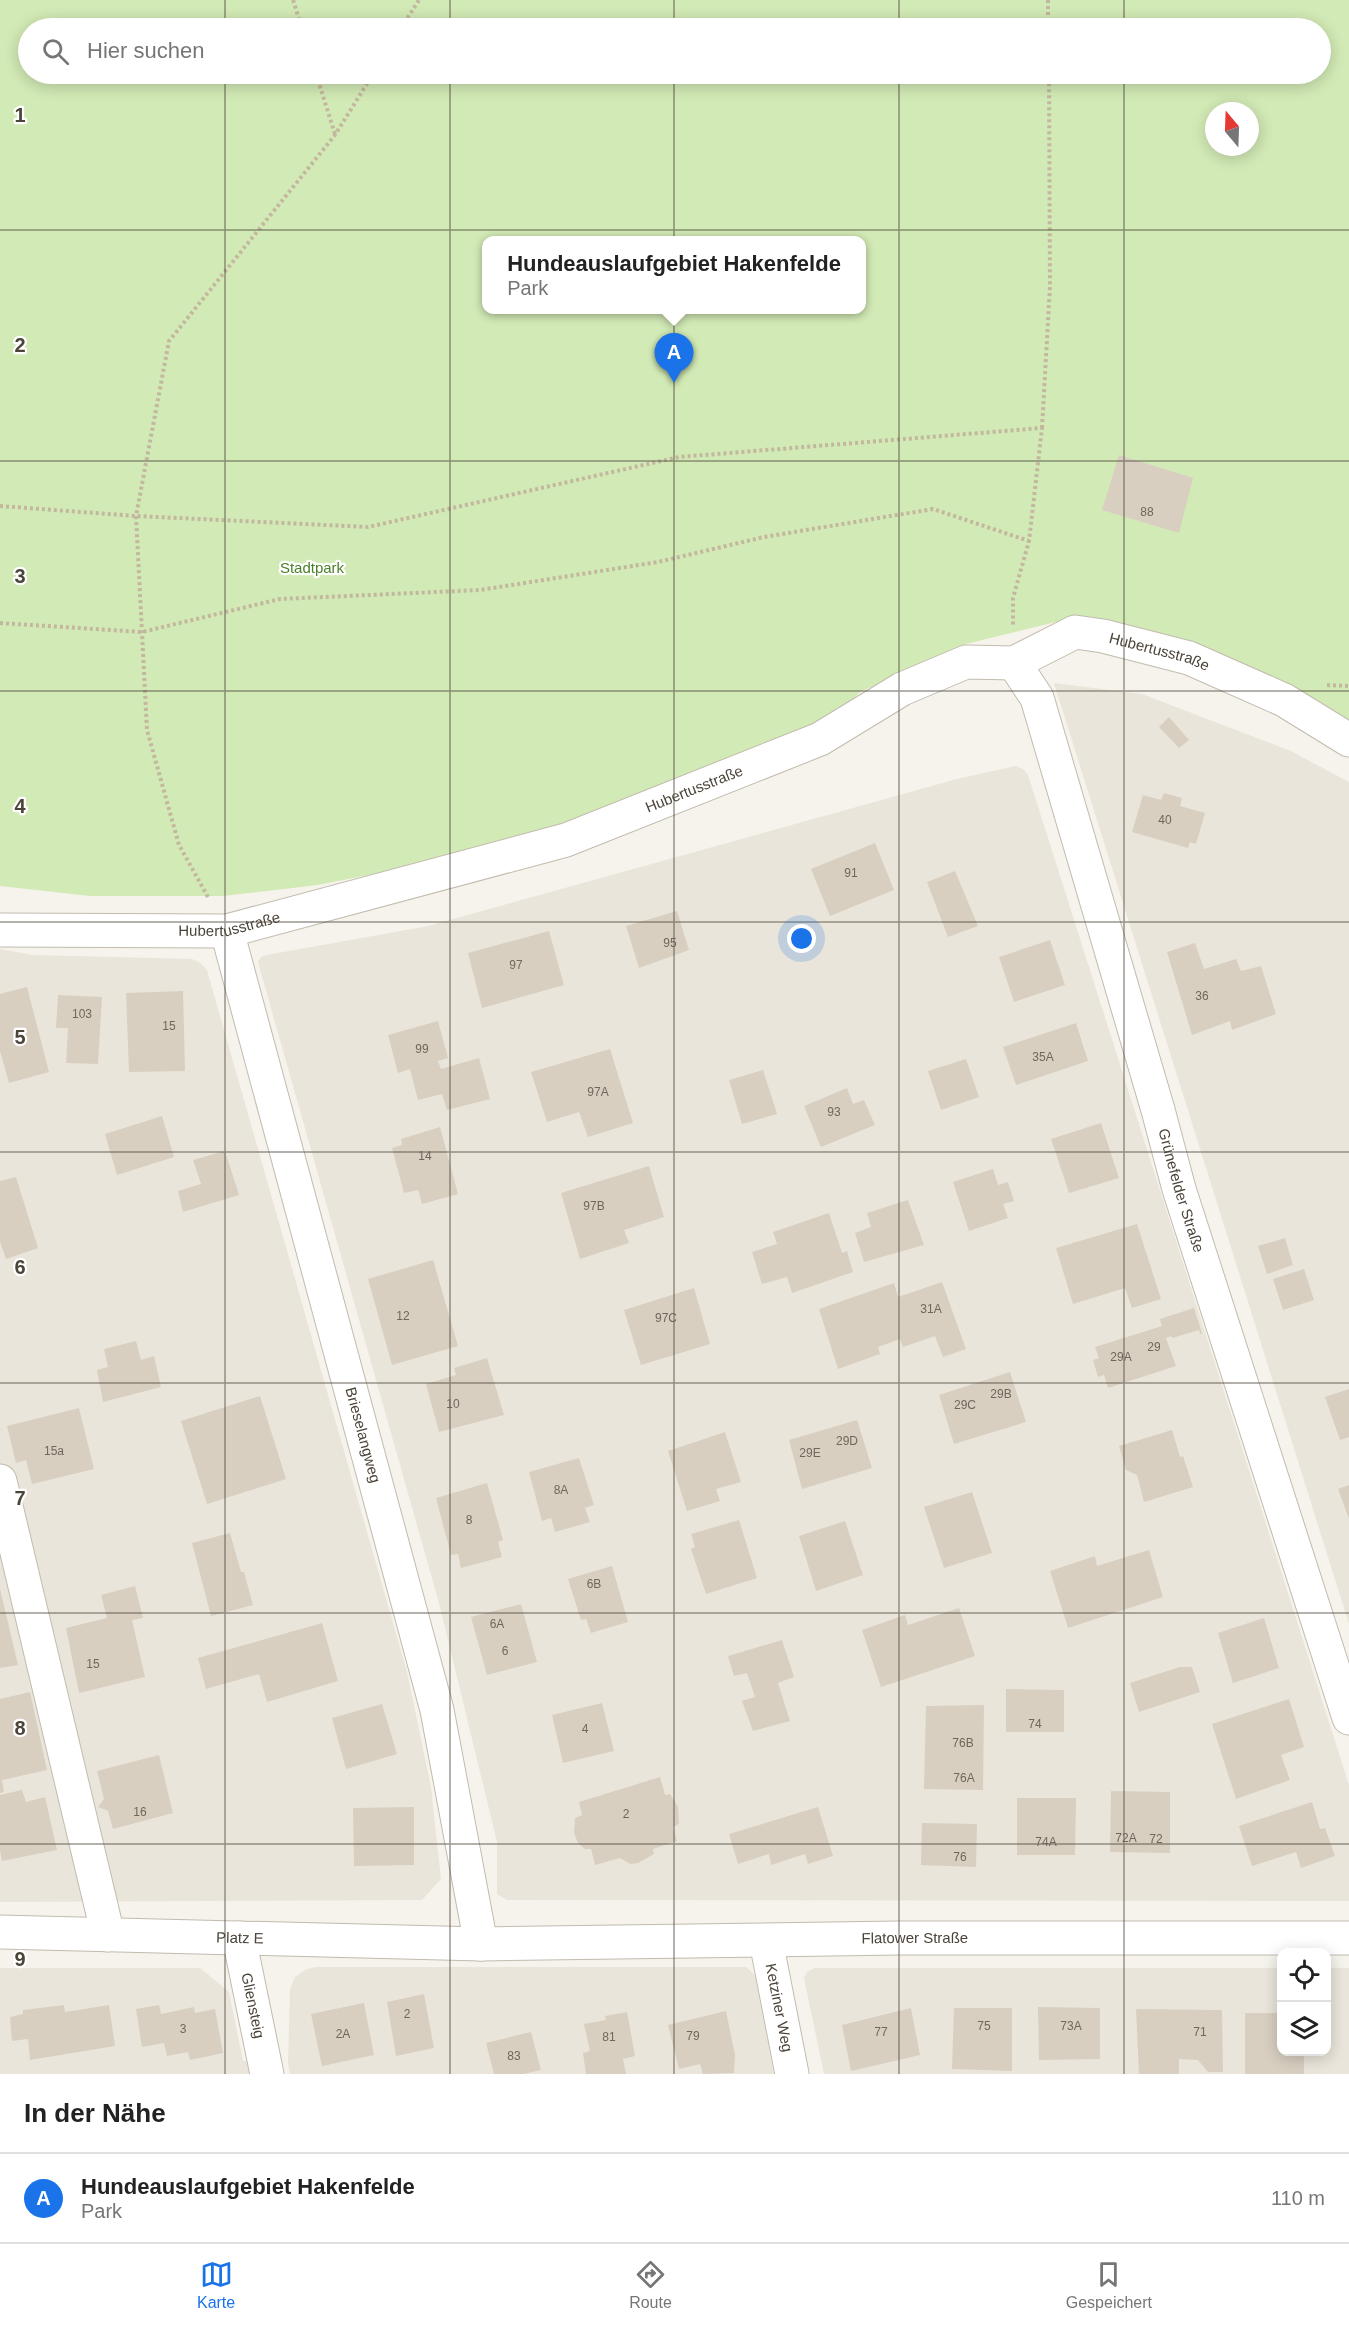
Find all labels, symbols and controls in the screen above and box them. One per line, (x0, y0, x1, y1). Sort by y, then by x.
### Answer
search box (18, 18, 1331, 84)
icon: search (39, 35, 72, 68)
text: Hier suchen (87, 38, 204, 63)
north arrow (1205, 102, 1259, 156)
text: 1 (14, 104, 26, 126)
popup (482, 236, 866, 314)
text: Hundeauslaufgebiet Hakenfelde (507, 251, 841, 276)
text: Park (507, 277, 548, 299)
text: 2 (14, 334, 26, 356)
pin: A (654, 334, 694, 383)
house number: 88 (1140, 505, 1154, 519)
park label: Stadtpark (280, 559, 345, 576)
text: 3 (14, 565, 26, 587)
street label: Hubertusstraße (1108, 629, 1212, 674)
street label: Hubertusstraße (643, 762, 745, 816)
text: 4 (14, 795, 26, 817)
house number: 40 (1158, 813, 1172, 827)
house number: 91 (844, 866, 858, 880)
street label: Hubertusstraße (178, 908, 282, 940)
your location (787, 924, 816, 953)
house number: 95 (663, 936, 677, 950)
house number: 97 (509, 958, 523, 972)
house number: 36 (1195, 989, 1209, 1003)
house number: 103 (72, 1007, 92, 1021)
house number: 15 (162, 1019, 176, 1033)
text: 5 (14, 1026, 26, 1048)
house number: 99 (415, 1042, 429, 1056)
house number: 35A (1032, 1050, 1054, 1064)
house number: 97A (587, 1085, 609, 1099)
house number: 93 (827, 1105, 841, 1119)
street label: Grünefelder Straße (1155, 1127, 1208, 1254)
house number: 14 (418, 1149, 432, 1163)
house number: 97B (583, 1199, 605, 1213)
text: 6 (14, 1256, 26, 1278)
house number: 31A (920, 1302, 942, 1316)
house number: 12 (396, 1309, 410, 1323)
house number: 97C (655, 1311, 677, 1325)
house number: 29 (1147, 1340, 1161, 1354)
house number: 29A (1110, 1350, 1132, 1364)
street label: Brieselangweg (342, 1385, 384, 1485)
house number: 29B (990, 1387, 1012, 1401)
house number: 10 (446, 1397, 460, 1411)
house number: 29C (954, 1398, 976, 1412)
house number: 29D (836, 1434, 858, 1448)
house number: 15a (44, 1444, 64, 1458)
house number: 29E (799, 1446, 821, 1460)
house number: 8A (554, 1483, 568, 1497)
text: 7 (14, 1487, 26, 1509)
house number: 8 (466, 1513, 473, 1527)
house number: 6B (587, 1577, 601, 1591)
house number: 6A (490, 1617, 504, 1631)
house number: 6 (502, 1644, 509, 1658)
house number: 15 (86, 1657, 100, 1671)
text: 8 (14, 1717, 26, 1739)
house number: 74 (1028, 1717, 1042, 1731)
house number: 4 (582, 1722, 589, 1736)
house number: 76B (952, 1736, 974, 1750)
house number: 76A (953, 1771, 975, 1785)
house number: 16 (133, 1805, 147, 1819)
house number: 2 (623, 1807, 630, 1821)
house number: 72A (1115, 1831, 1137, 1845)
house number: 72 (1149, 1832, 1163, 1846)
house number: 74A (1035, 1835, 1057, 1849)
house number: 76 (953, 1850, 967, 1864)
street label: Platz E (216, 1928, 264, 1947)
street label: Flatower Straße (861, 1929, 968, 1947)
text: 9 (14, 1948, 26, 1970)
map controls (1277, 1948, 1331, 2056)
button: locate (1277, 1948, 1331, 2002)
street label: Ketziner Weg (763, 1962, 796, 2053)
street label: Gliensteig (238, 1971, 268, 2040)
button: layers (1277, 2002, 1331, 2056)
house number: 2 (404, 2007, 411, 2021)
house number: 75 (977, 2019, 991, 2033)
house number: 73A (1060, 2019, 1082, 2033)
house number: 3 (180, 2022, 187, 2036)
house number: 77 (874, 2025, 888, 2039)
house number: 71 (1193, 2025, 1207, 2039)
house number: 2A (336, 2027, 350, 2041)
house number: 79 (686, 2029, 700, 2043)
house number: 81 (602, 2030, 616, 2044)
house number: 83 (507, 2049, 521, 2063)
text: In der Nähe (24, 2098, 166, 2128)
text: Hundeauslaufgebiet Hakenfelde (81, 2174, 415, 2199)
text: A (36, 2187, 51, 2209)
text: 110 m (1271, 2187, 1325, 2209)
text: Park (81, 2200, 122, 2222)
tab: Karte (197, 2258, 235, 2312)
tab: Route (629, 2258, 672, 2312)
tab: Gespeichert (1066, 2258, 1152, 2312)

